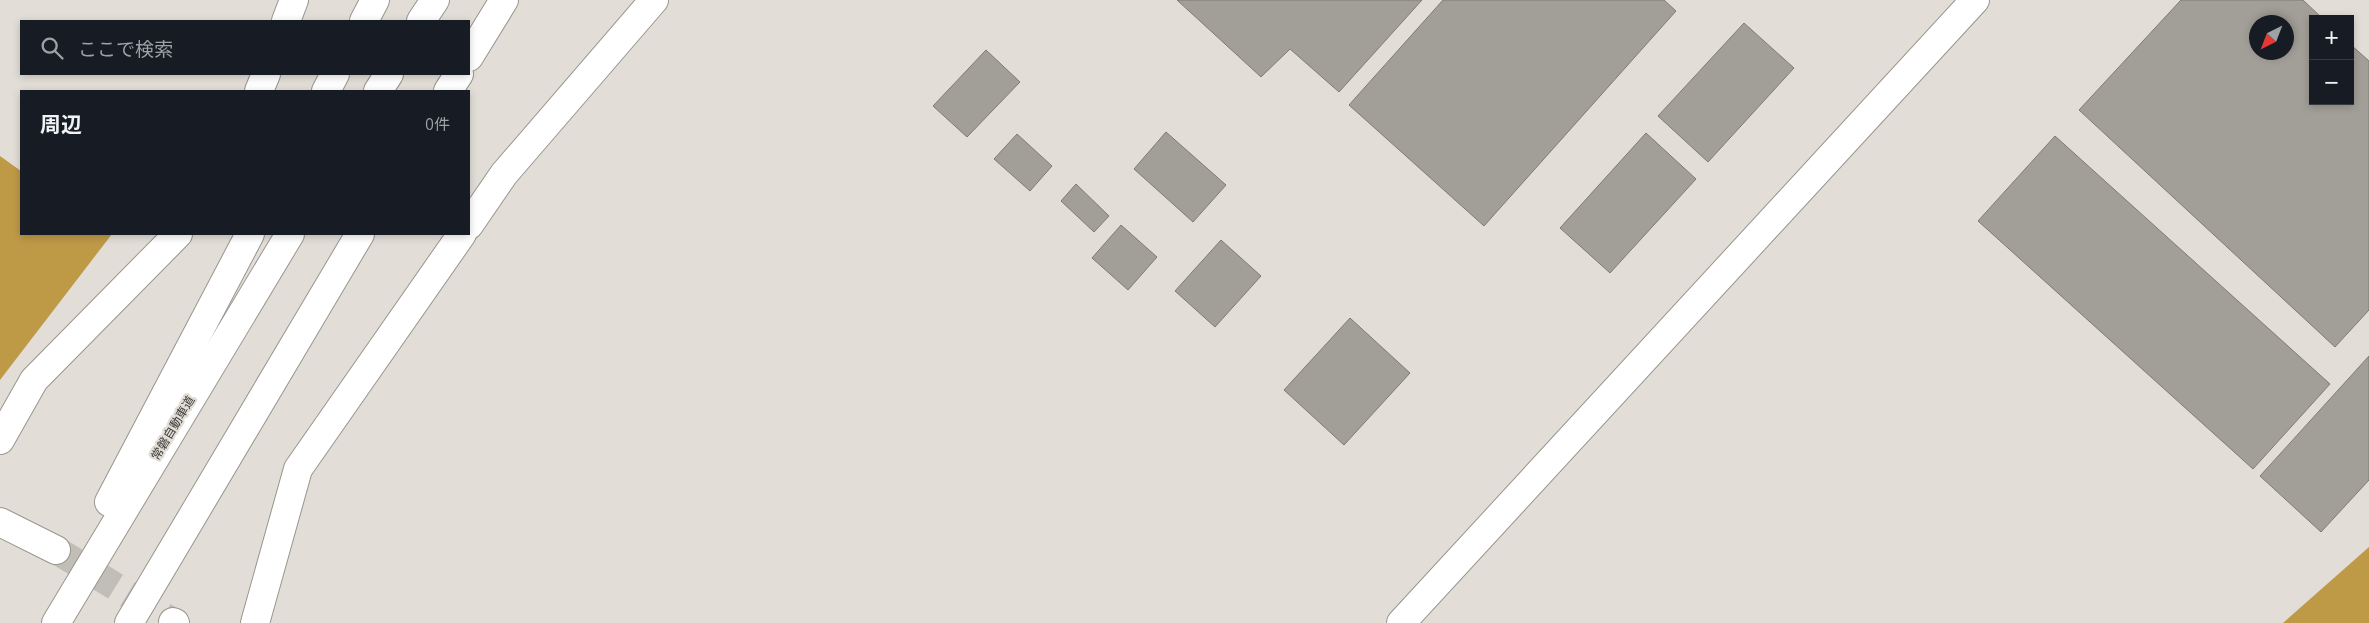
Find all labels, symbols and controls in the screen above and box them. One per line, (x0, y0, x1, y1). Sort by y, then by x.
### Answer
north arrow (2249, 15, 2294, 60)
map controls (2309, 15, 2354, 105)
button: + (2309, 15, 2354, 60)
search box (20, 20, 470, 75)
icon: search (38, 34, 66, 62)
text: ここで検索 (78, 38, 173, 60)
button: − (2309, 60, 2354, 105)
text: 周辺 (40, 112, 82, 136)
text: 0件 (425, 115, 450, 133)
street label: 常磐自動車道 (148, 394, 197, 462)

